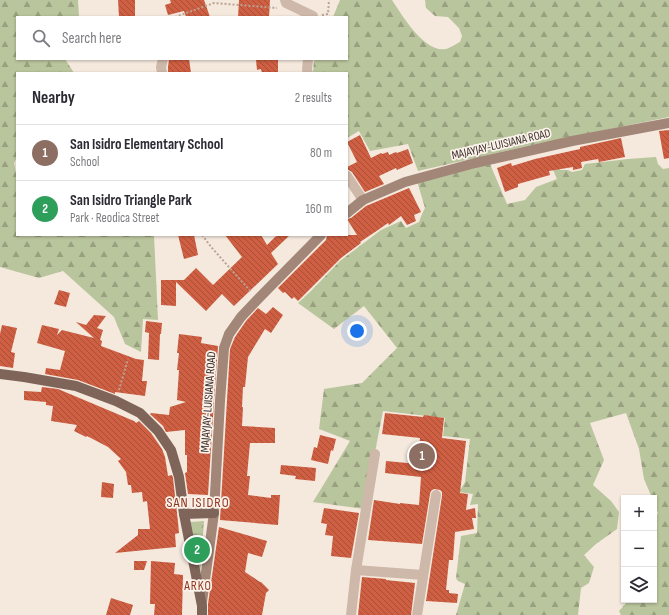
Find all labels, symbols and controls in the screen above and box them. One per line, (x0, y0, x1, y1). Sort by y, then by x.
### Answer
search box (16, 16, 348, 60)
icon: search (30, 27, 52, 49)
text: Search here (62, 29, 122, 48)
text: Nearby (32, 88, 75, 108)
text: 2 results (295, 90, 332, 106)
street label: MAJAYJAY-LUISIANA ROAD (450, 126, 552, 163)
text: San Isidro Elementary School (70, 135, 223, 154)
text: 1 (42, 145, 48, 161)
text: 80 m (310, 145, 332, 161)
text: School (70, 154, 100, 170)
text: San Isidro Triangle Park (70, 191, 192, 210)
text: 2 (42, 201, 48, 217)
text: 160 m (306, 201, 332, 217)
text: Park · Reodica Street (70, 210, 160, 226)
your location (347, 321, 367, 341)
street label: MAJAYJAY-LUISIANA ROAD (197, 351, 220, 453)
pin: 1 (409, 441, 435, 471)
district label: SAN ISIDRO (166, 494, 230, 511)
map controls (621, 495, 657, 603)
button: + (621, 495, 657, 531)
button: − (621, 531, 657, 567)
pin: 2 (184, 535, 210, 565)
button: layers (621, 567, 657, 603)
district label: ARKO (183, 578, 212, 594)

